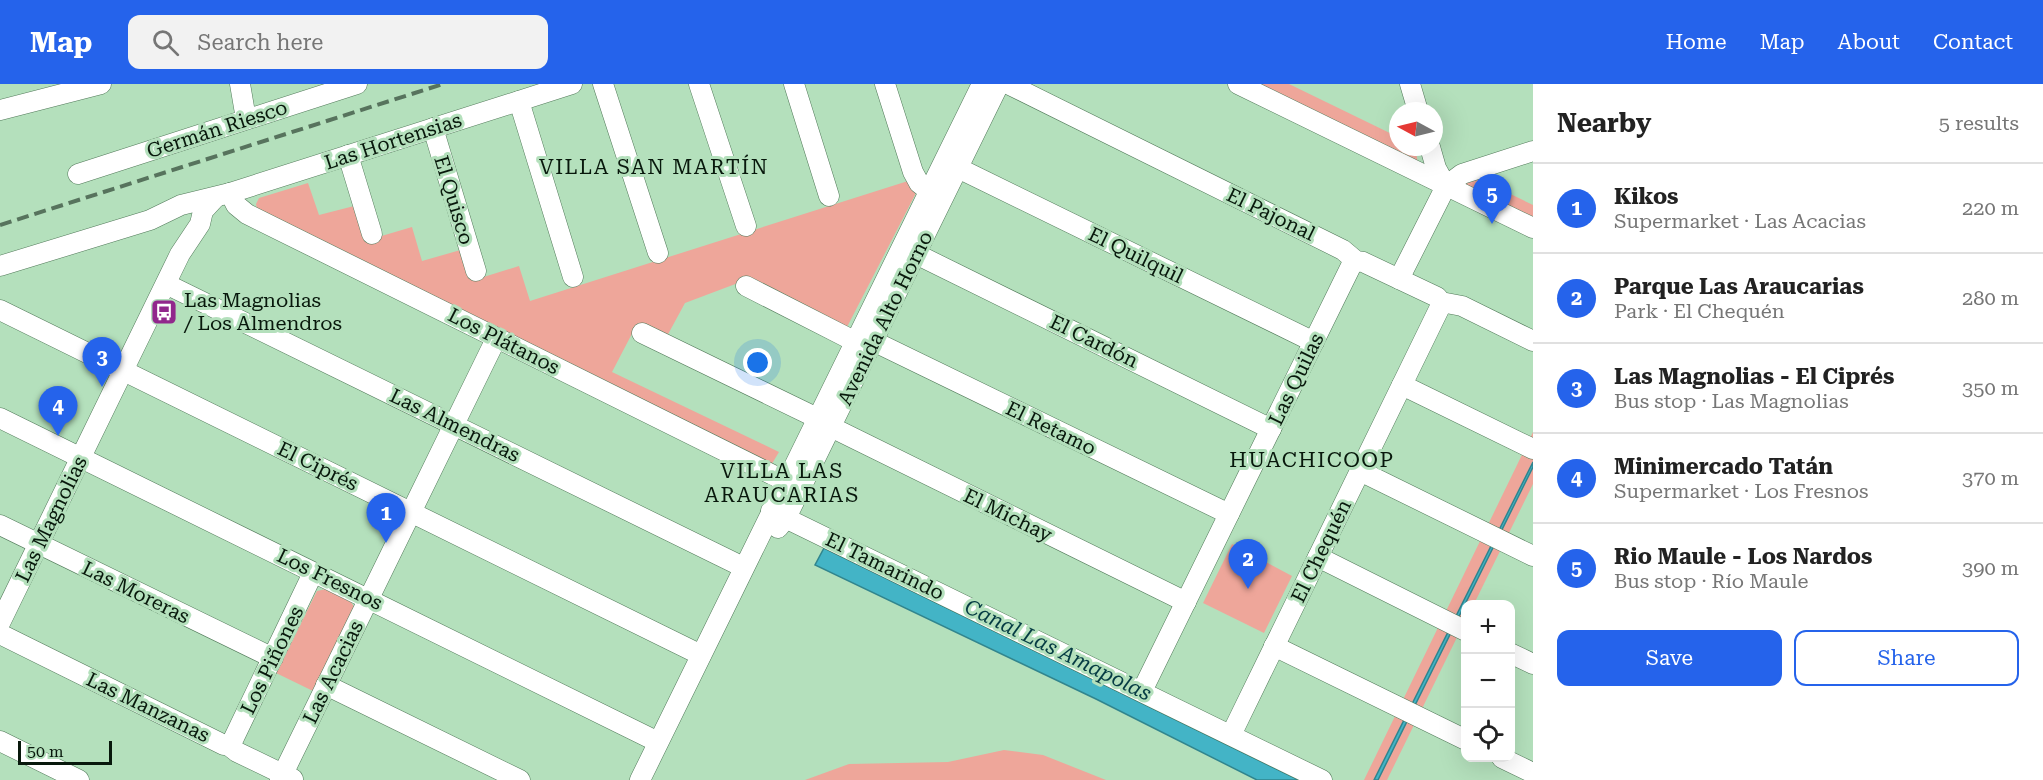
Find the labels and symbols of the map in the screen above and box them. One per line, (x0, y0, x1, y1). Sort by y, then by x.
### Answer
street label: Germán Riesco (144, 95, 290, 163)
north arrow (1389, 102, 1443, 156)
street label: Las Hortensias (321, 108, 465, 174)
street label: El Quisco (429, 153, 479, 247)
district label: VILLA SAN MARTÍN (539, 154, 769, 179)
pin: 5 (1472, 174, 1512, 224)
street label: El Pajonal (1223, 182, 1319, 246)
street label: El Quilquil (1085, 222, 1187, 288)
street label: Avenida Alto Horno (832, 227, 938, 409)
place label: Las Magnolias / Los Almendros (183, 288, 342, 335)
bus stop icon: Las Magnolias / Los Almendros (149, 297, 179, 327)
street label: Los Plátanos (444, 303, 564, 379)
street label: El Cardón (1046, 309, 1142, 373)
street label: Las Quilas (1263, 329, 1329, 429)
pin: 3 (82, 338, 122, 387)
your location (743, 348, 772, 377)
street label: Las Almendras (386, 383, 524, 467)
pin: 4 (38, 386, 78, 436)
street label: El Retamo (1002, 396, 1100, 460)
street label: El Ciprés (274, 436, 362, 496)
district label: HUACHICOOP (1229, 448, 1395, 472)
street label: Las Magnolias (10, 452, 92, 586)
district label: VILLA LAS ARAUCARIAS (704, 459, 860, 507)
street label: El Michay (960, 483, 1056, 547)
pin: 1 (366, 494, 406, 543)
street label: El Chequén (1286, 496, 1356, 606)
street label: El Tamarindo (822, 527, 948, 605)
pin: 2 (1228, 540, 1268, 589)
street label: Los Fresnos (273, 543, 387, 615)
street label: Las Moreras (78, 556, 194, 628)
water label: Canal Las Amapolas (961, 594, 1155, 706)
street label: Los Piñones (236, 602, 308, 718)
street label: Las Acacias (298, 617, 368, 727)
street label: Las Manzanas (82, 667, 214, 747)
scale bar (18, 738, 112, 766)

